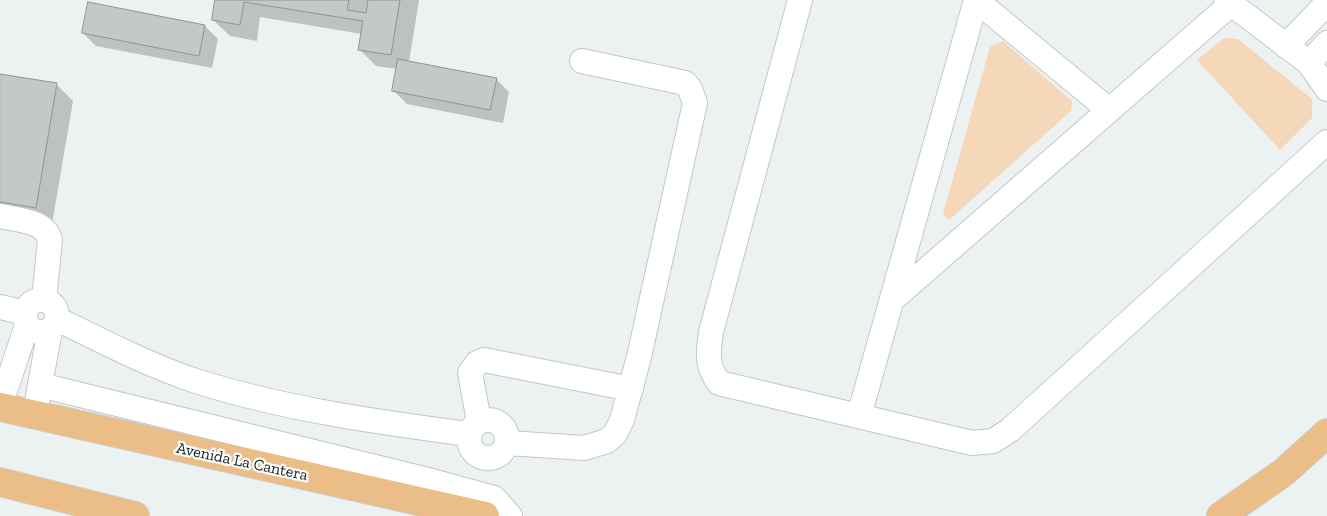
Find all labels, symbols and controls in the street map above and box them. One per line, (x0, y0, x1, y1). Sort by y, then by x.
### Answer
street label: Avenida La Cantera (174, 439, 310, 485)

